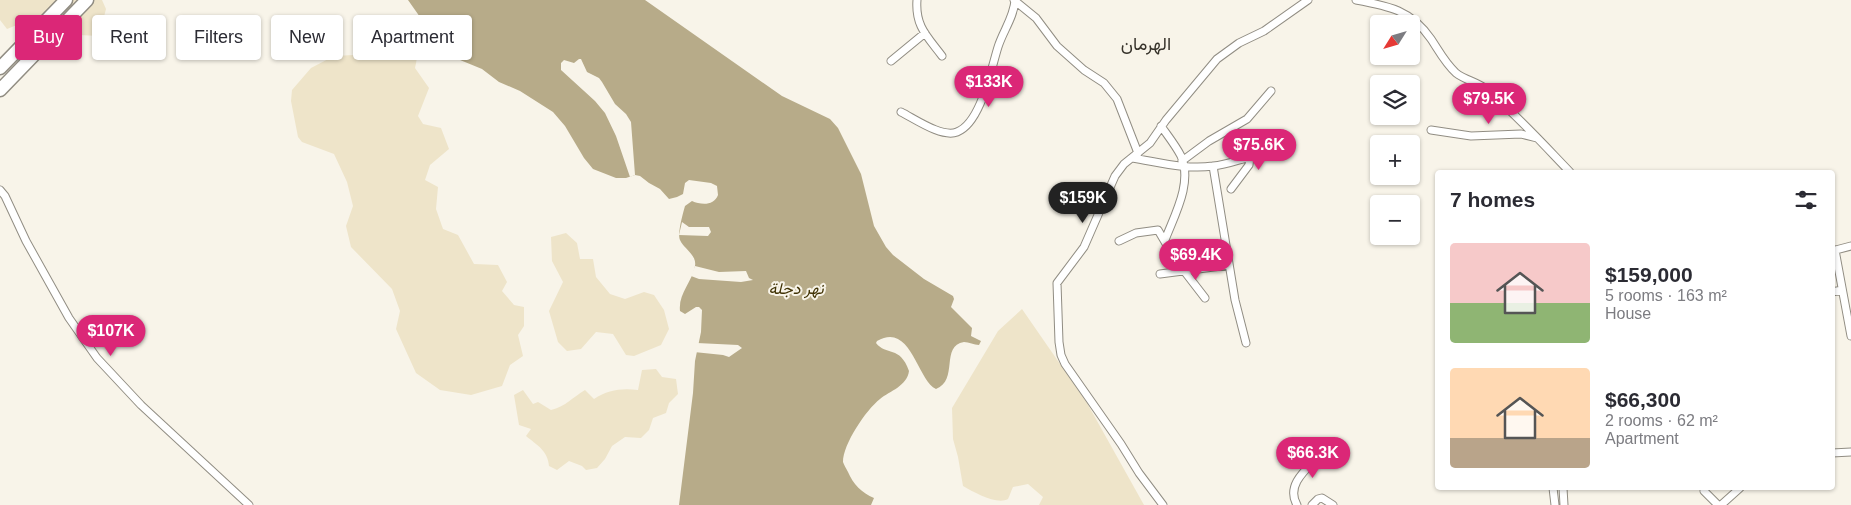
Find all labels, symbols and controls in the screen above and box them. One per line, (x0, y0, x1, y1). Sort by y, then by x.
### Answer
chip: Buy (15, 15, 82, 60)
chip: Rent (92, 15, 166, 60)
chip: Filters (176, 15, 261, 60)
chip: New (271, 15, 343, 60)
chip: Apartment (353, 15, 472, 60)
north arrow (1370, 15, 1420, 65)
map controls (1370, 15, 1420, 245)
district label: الهرمان (1121, 34, 1171, 55)
pin: $133K (954, 66, 1024, 108)
text: $133K (965, 73, 1013, 90)
button: layers (1370, 75, 1420, 125)
pin: $79.5K (1448, 82, 1530, 125)
text: $79.5K (1463, 90, 1515, 107)
pin: $75.6K (1218, 128, 1300, 171)
button: + (1370, 135, 1420, 185)
text: $75.6K (1233, 136, 1285, 153)
pin: $159K (1048, 182, 1118, 224)
icon: filters (1792, 186, 1820, 214)
text: 7 homes (1450, 188, 1535, 211)
text: $159K (1059, 189, 1107, 206)
button: − (1370, 195, 1420, 245)
pin: $69.4K (1155, 238, 1237, 281)
text: $69.4K (1170, 246, 1222, 263)
icon: home (1490, 263, 1550, 323)
text: $159,000 (1605, 263, 1693, 286)
water label: نهر دجلة (769, 280, 825, 299)
text: 5 rooms · 163 m² (1605, 287, 1727, 304)
text: House (1605, 305, 1651, 322)
pin: $107K (76, 314, 146, 357)
text: $107K (87, 322, 135, 339)
icon: home (1490, 388, 1550, 448)
text: $66,300 (1605, 388, 1681, 411)
text: 2 rooms · 62 m² (1605, 412, 1718, 429)
text: Apartment (1605, 430, 1679, 447)
pin: $66.3K (1272, 436, 1354, 479)
text: $66.3K (1287, 444, 1339, 461)

